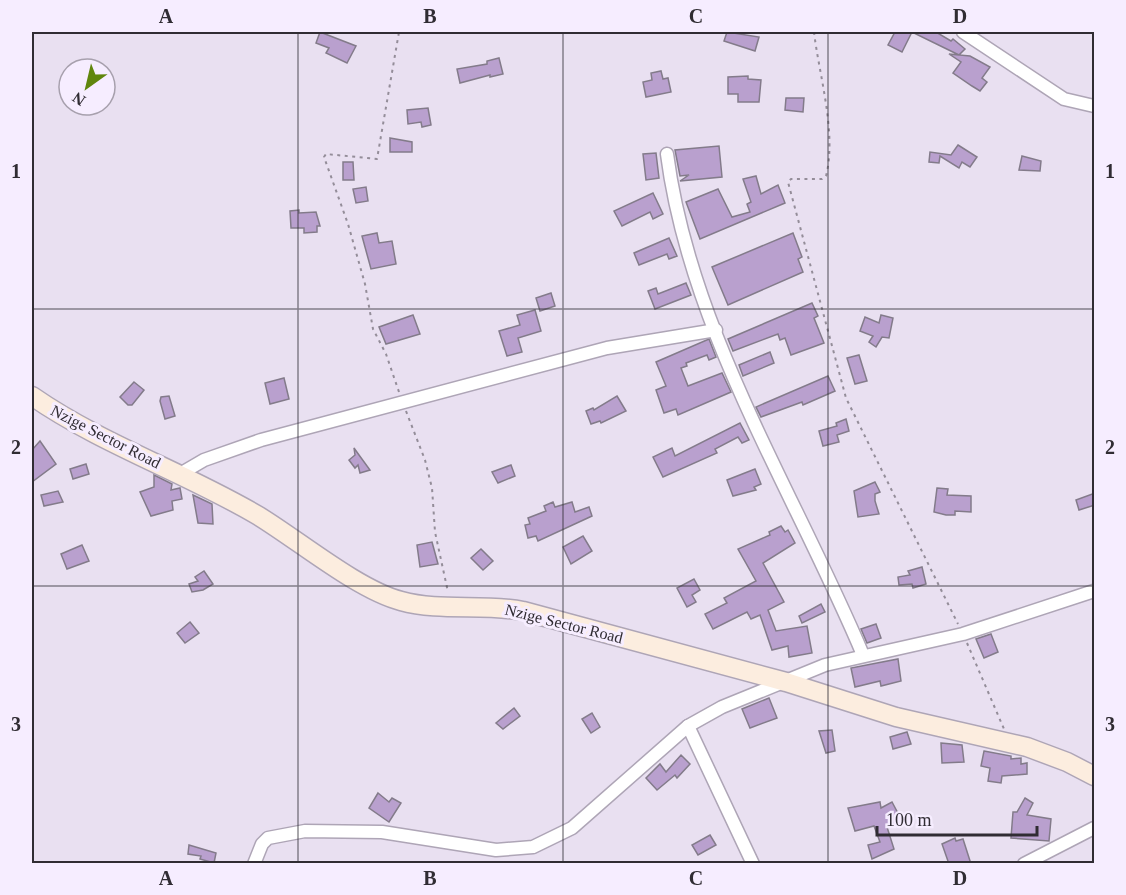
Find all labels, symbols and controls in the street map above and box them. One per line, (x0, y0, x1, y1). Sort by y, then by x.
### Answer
text: A (159, 5, 174, 27)
text: B (423, 5, 437, 27)
text: C (689, 5, 703, 27)
text: D (953, 5, 967, 27)
north arrow (57, 57, 117, 117)
text: N (69, 88, 88, 109)
text: 1 (11, 160, 21, 182)
text: 1 (1105, 160, 1115, 182)
street label: Nzige Sector Road (48, 401, 163, 472)
text: 2 (11, 436, 21, 458)
text: 2 (1105, 436, 1115, 458)
street label: Nzige Sector Road (503, 601, 625, 647)
text: 3 (11, 713, 21, 735)
text: 3 (1105, 713, 1115, 735)
scale bar (877, 799, 1038, 837)
text: 100 m (886, 810, 932, 830)
text: A (159, 867, 174, 889)
text: B (423, 867, 437, 889)
text: C (689, 867, 703, 889)
text: D (953, 867, 967, 889)

